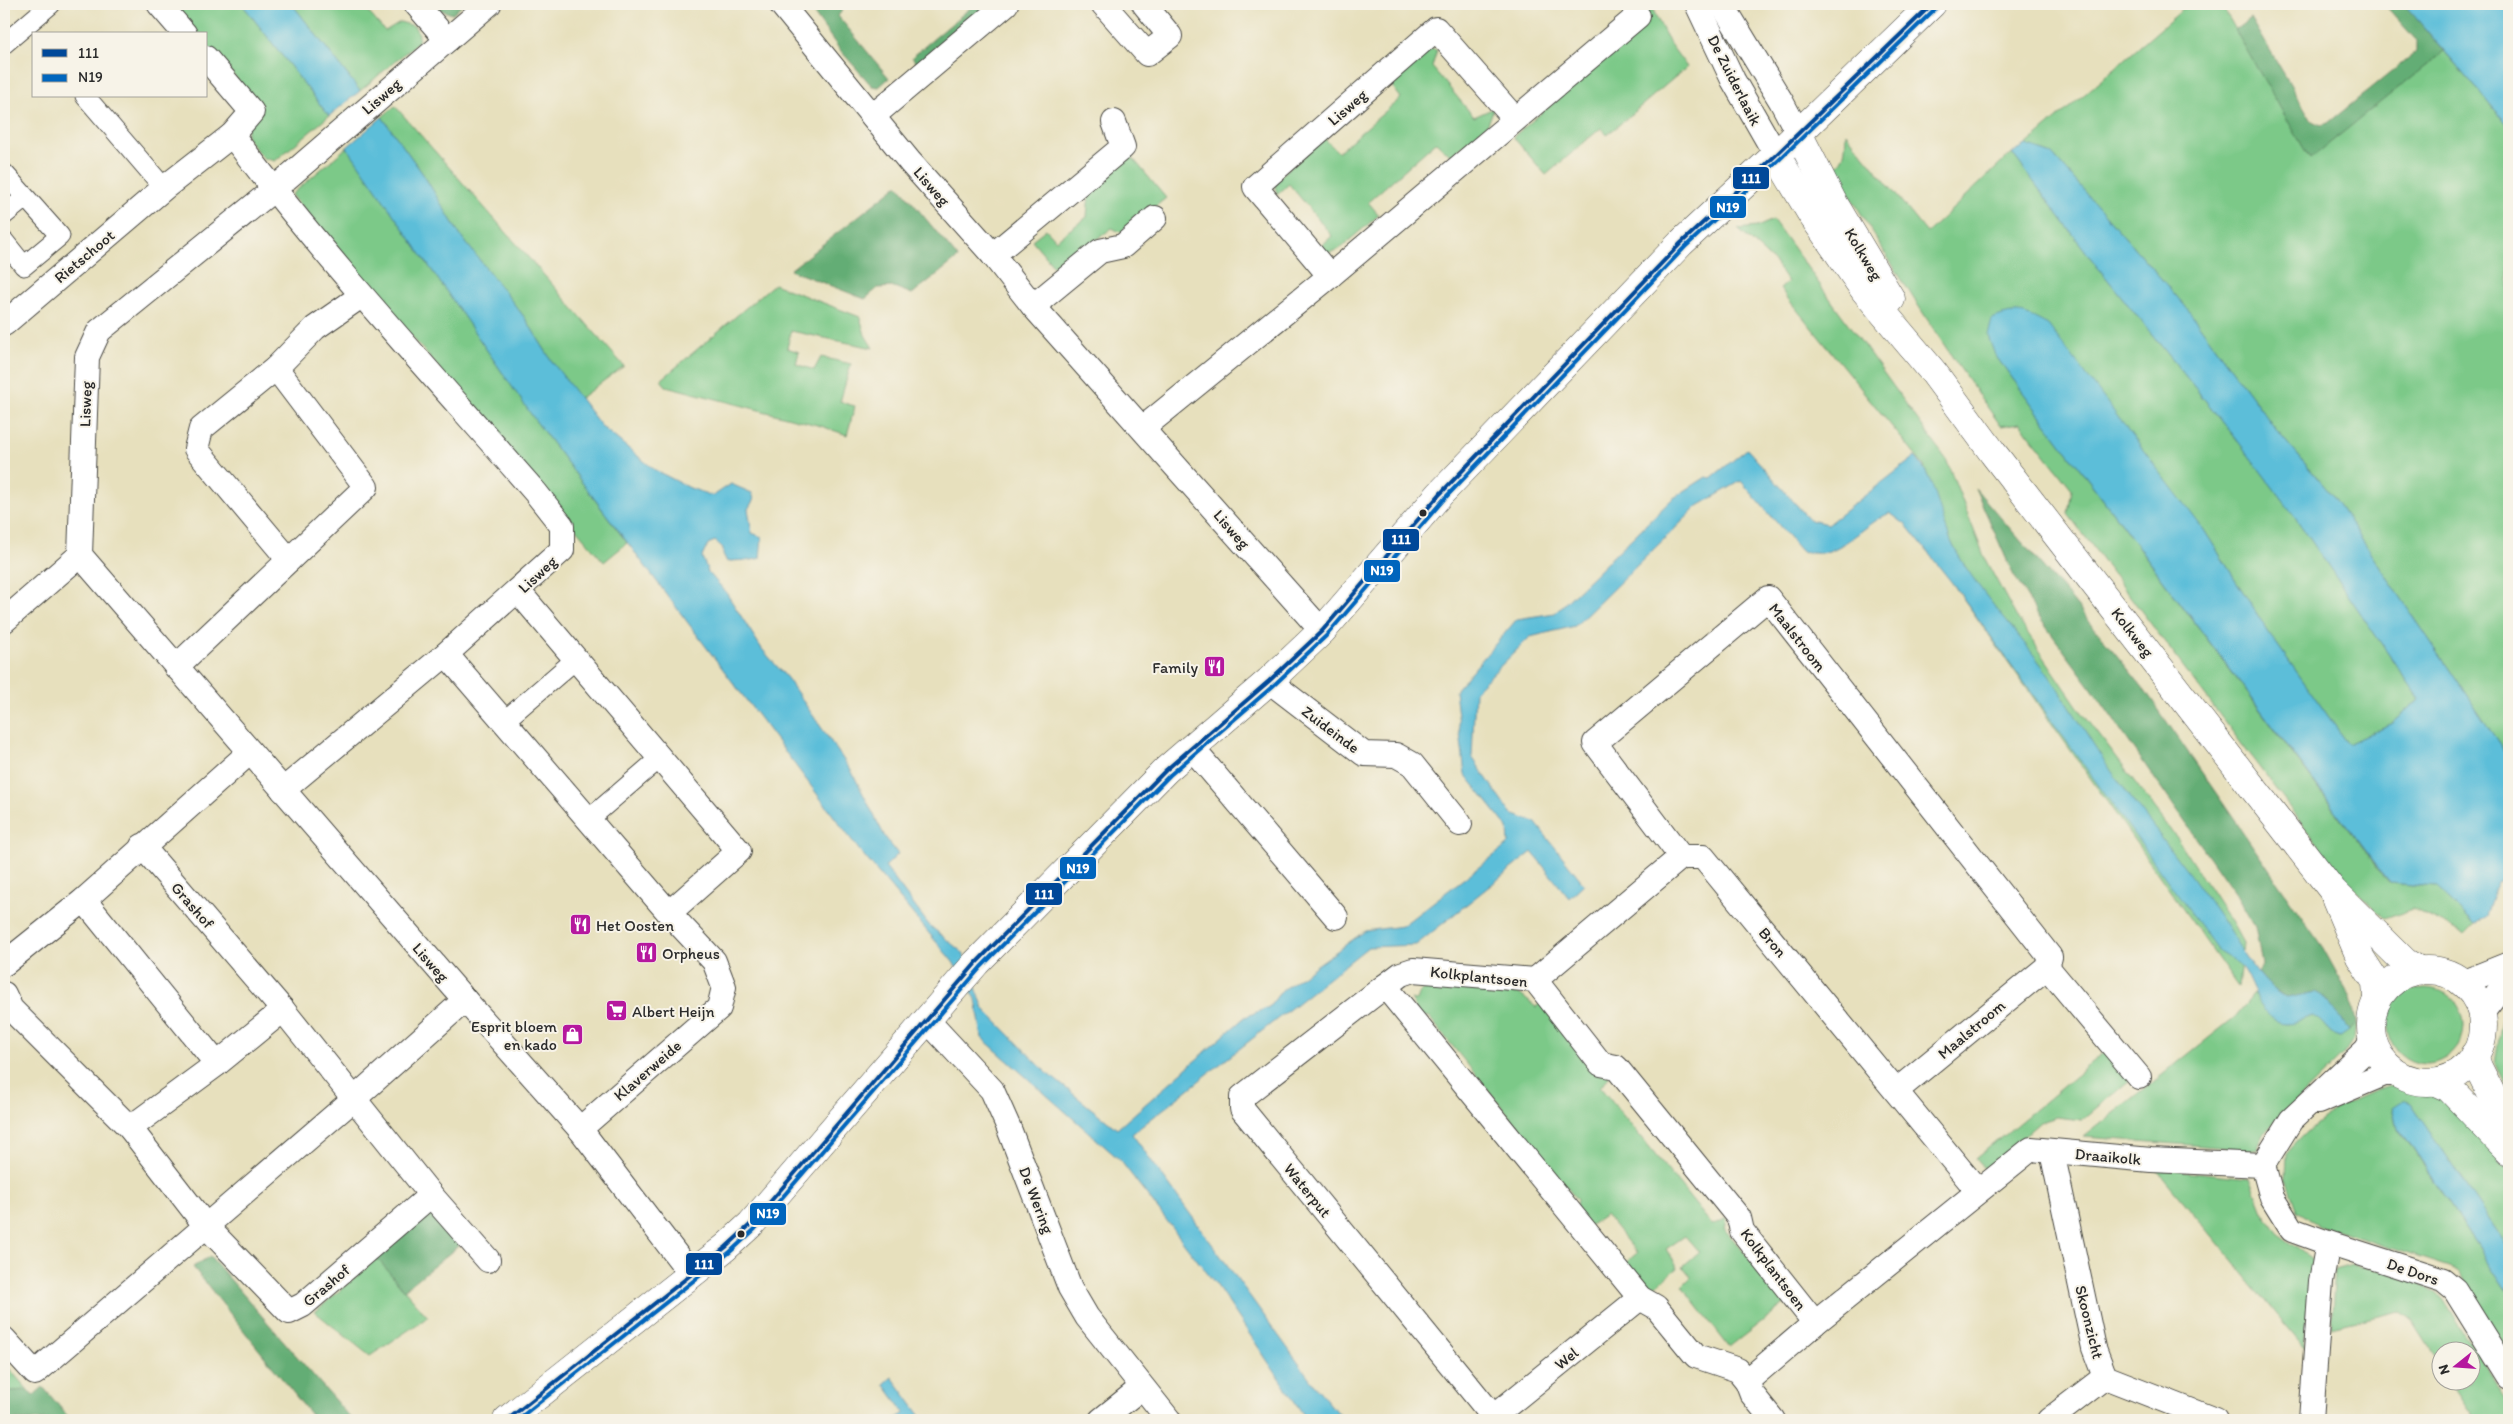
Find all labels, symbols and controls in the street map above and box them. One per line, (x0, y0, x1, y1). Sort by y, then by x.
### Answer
legend (32, 32, 208, 98)
street label: De Zuiderlaaik (1704, 32, 1766, 129)
text: 111 (78, 44, 99, 62)
text: N19 (78, 68, 103, 86)
street label: Lisweg (358, 74, 406, 119)
street label: Lisweg (1324, 85, 1372, 130)
street label: Lisweg (909, 163, 954, 211)
line badge: 111 (1732, 166, 1770, 190)
text: 111 (1741, 170, 1761, 187)
line badge: N19 (1709, 195, 1747, 219)
text: N19 (1716, 199, 1740, 216)
street label: Kolkweg (1841, 225, 1887, 285)
street label: Rietschoot (50, 226, 118, 287)
street label: Lisweg (75, 380, 96, 427)
street label: Lisweg (1209, 506, 1254, 554)
unlabelled marker (1418, 508, 1428, 518)
line badge: 111 (1382, 528, 1420, 552)
text: 111 (1391, 531, 1411, 548)
street label: Lisweg (514, 551, 561, 597)
line badge: N19 (1363, 559, 1401, 583)
text: N19 (1370, 562, 1394, 579)
street label: Maalstroom (1765, 599, 1830, 676)
street label: Kolkweg (2107, 604, 2158, 662)
restaurant icon: Family (1202, 655, 1226, 679)
place label: Family (1152, 658, 1198, 677)
street label: Zuideinde (1298, 701, 1363, 757)
line badge: N19 (1059, 856, 1097, 880)
text: N19 (1066, 860, 1090, 877)
street label: Grashof (167, 878, 219, 933)
line badge: 111 (1025, 882, 1063, 906)
text: 111 (1034, 886, 1054, 903)
restaurant icon: Het Oosten (568, 913, 592, 937)
place label: Het Oosten (596, 916, 674, 935)
street label: Bron (1755, 923, 1791, 962)
street label: Lisweg (408, 939, 453, 987)
restaurant icon: Orpheus (634, 941, 658, 965)
place label: Orpheus (662, 944, 720, 963)
street label: Kolkplantsoen (1429, 962, 1529, 991)
street label: Maalstroom (1934, 996, 2009, 1063)
supermarket icon: Albert Heijn (604, 999, 628, 1023)
place label: Albert Heijn (632, 1002, 714, 1021)
place label: Esprit bloem en kado (471, 1017, 558, 1054)
shop icon: Esprit bloem en kado (561, 1023, 585, 1047)
street label: Klaverweide (610, 1036, 685, 1105)
street label: Draaikolk (2074, 1144, 2143, 1169)
street label: Waterput (1280, 1159, 1335, 1221)
street label: De Wering (1015, 1164, 1058, 1237)
line badge: N19 (749, 1202, 787, 1226)
text: N19 (756, 1205, 780, 1222)
street label: Kolkplantsoen (1737, 1225, 1811, 1314)
unlabelled marker (736, 1229, 746, 1239)
line badge: 111 (685, 1252, 723, 1276)
street label: De Dors (2384, 1254, 2441, 1289)
text: 111 (694, 1256, 714, 1273)
street label: Grashof (299, 1260, 354, 1311)
street label: Skoonzicht (2071, 1283, 2108, 1361)
north arrow (2430, 1342, 2480, 1392)
street label: Wel (1551, 1343, 1582, 1374)
text: N (2435, 1363, 2454, 1377)

